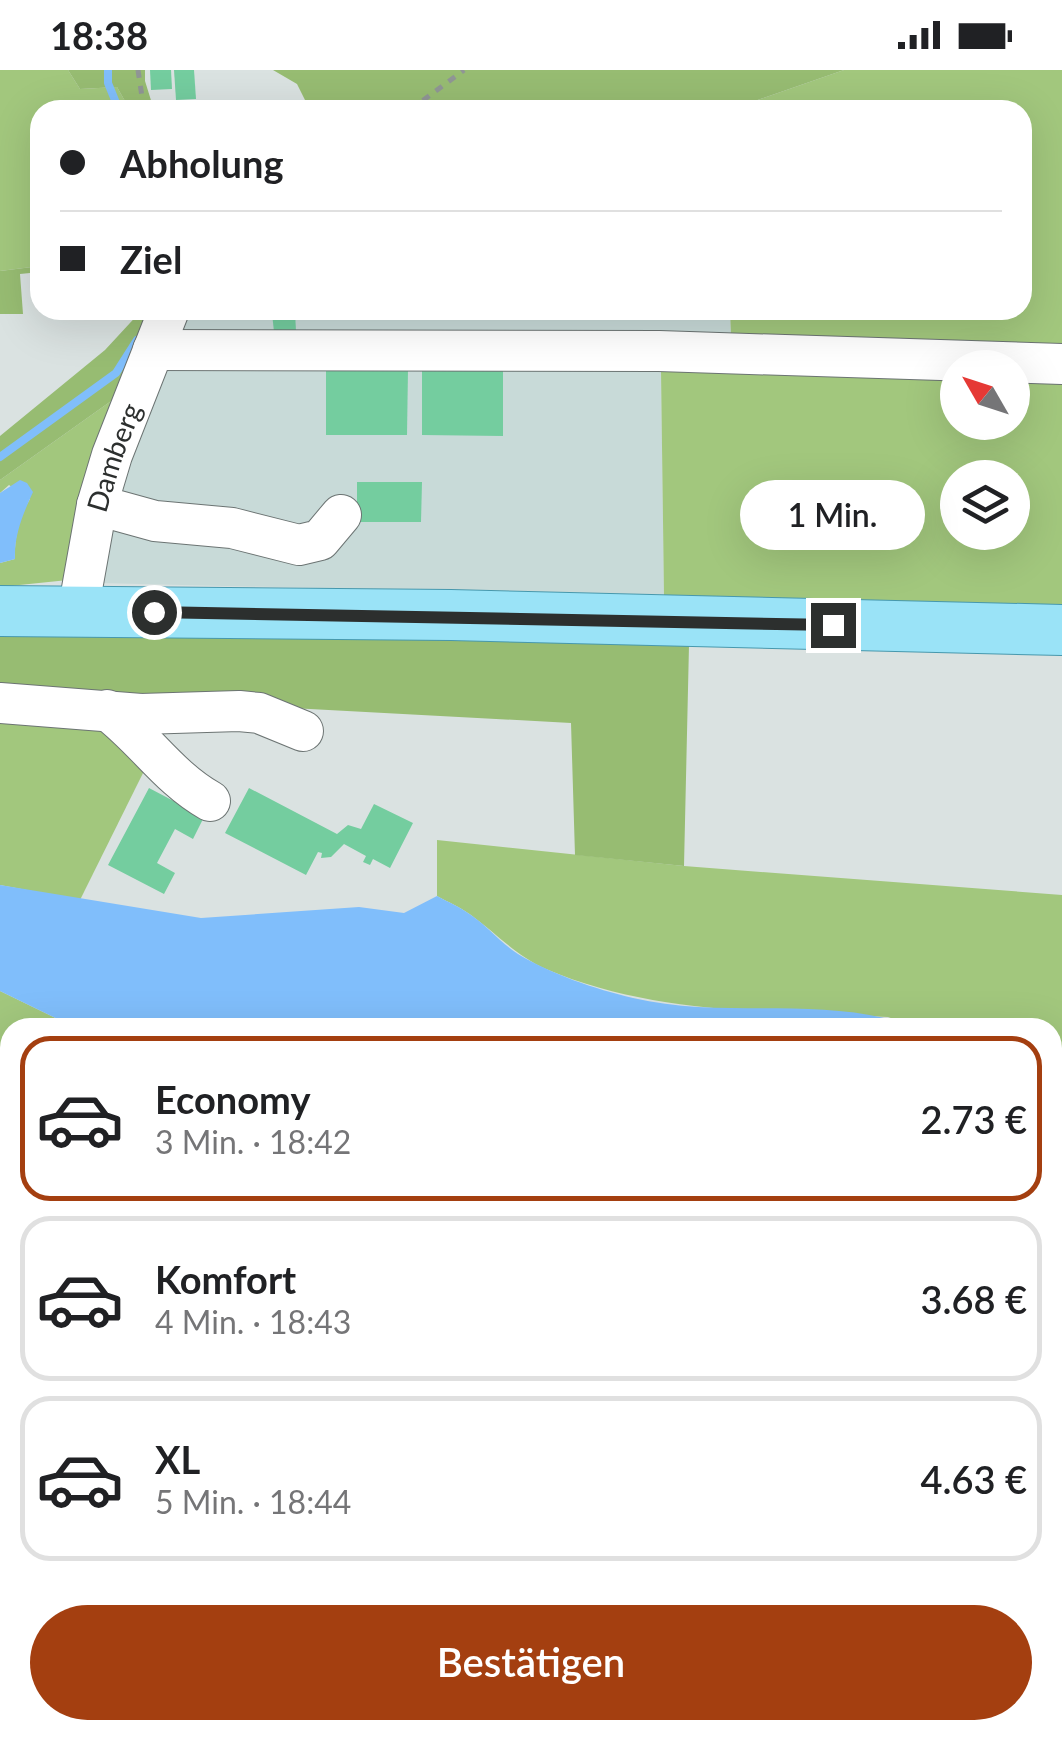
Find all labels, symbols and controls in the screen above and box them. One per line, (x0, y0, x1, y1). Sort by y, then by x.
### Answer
text: 18:38 (50, 12, 148, 58)
text: Abholung (120, 140, 284, 186)
text: Ziel (120, 236, 182, 282)
north arrow (940, 350, 1030, 440)
map controls (940, 350, 1030, 550)
street label: Damberg (79, 398, 148, 516)
button: layers (940, 460, 1030, 550)
callout: 1 Min. (740, 480, 926, 550)
text: 1 Min. (788, 495, 877, 534)
route start (132, 590, 177, 635)
route end (811, 603, 856, 648)
icon: car (35, 1074, 125, 1164)
text: Economy (155, 1076, 310, 1122)
text: 2.73 € (920, 1096, 1027, 1142)
text: 3 Min. · 18:42 (155, 1122, 351, 1161)
icon: car (35, 1254, 125, 1344)
text: Komfort (155, 1256, 296, 1302)
text: 3.68 € (920, 1276, 1027, 1322)
text: 4 Min. · 18:43 (155, 1302, 351, 1341)
icon: car (35, 1434, 125, 1524)
text: XL (155, 1436, 200, 1482)
text: 4.63 € (920, 1456, 1027, 1502)
text: 5 Min. · 18:44 (155, 1482, 351, 1521)
button: Bestätigen (30, 1605, 1032, 1720)

